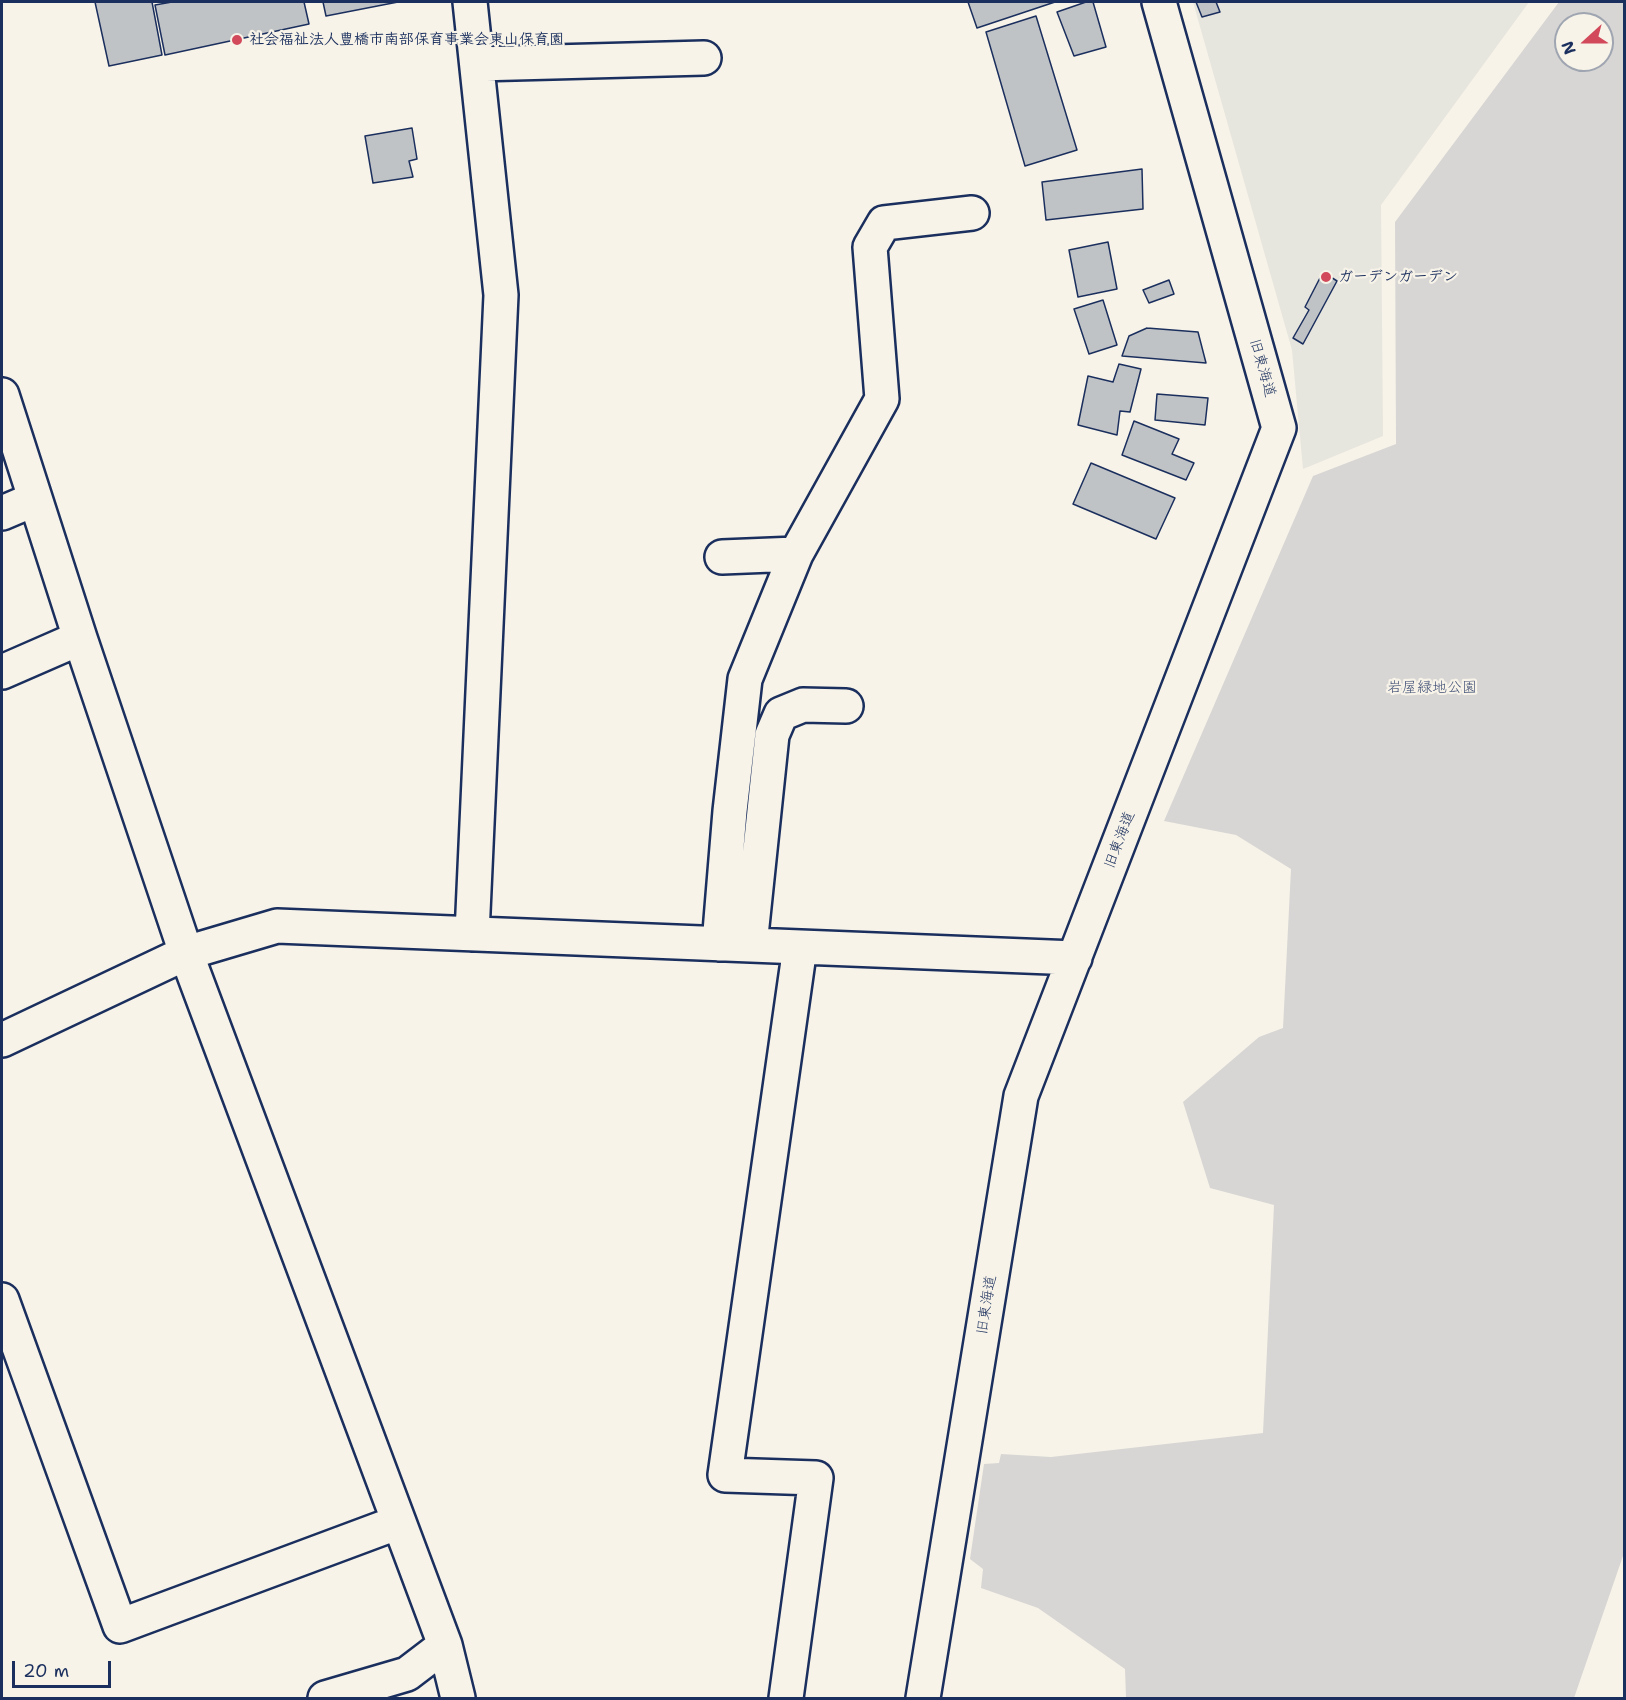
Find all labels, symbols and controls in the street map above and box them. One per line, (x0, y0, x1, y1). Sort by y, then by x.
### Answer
north arrow (1554, 12, 1614, 72)
place label: 社会福祉法人豊橋市南部保育事業会東山保育園 (249, 31, 564, 49)
marker: 社会福祉法人豊橋市南部保育事業会東山保育園 (230, 33, 244, 47)
text: N (1557, 38, 1581, 58)
place label: ガーデンガーデン (1338, 268, 1458, 286)
marker: ガーデンガーデン (1319, 270, 1333, 284)
street label: 旧東海道 (1245, 337, 1279, 399)
park label: 岩屋緑地公園 (1387, 679, 1477, 697)
street label: 旧東海道 (1101, 809, 1139, 871)
street label: 旧東海道 (973, 1274, 1001, 1336)
scale bar (15, 1649, 114, 1687)
text: 20 m (23, 1659, 69, 1683)

